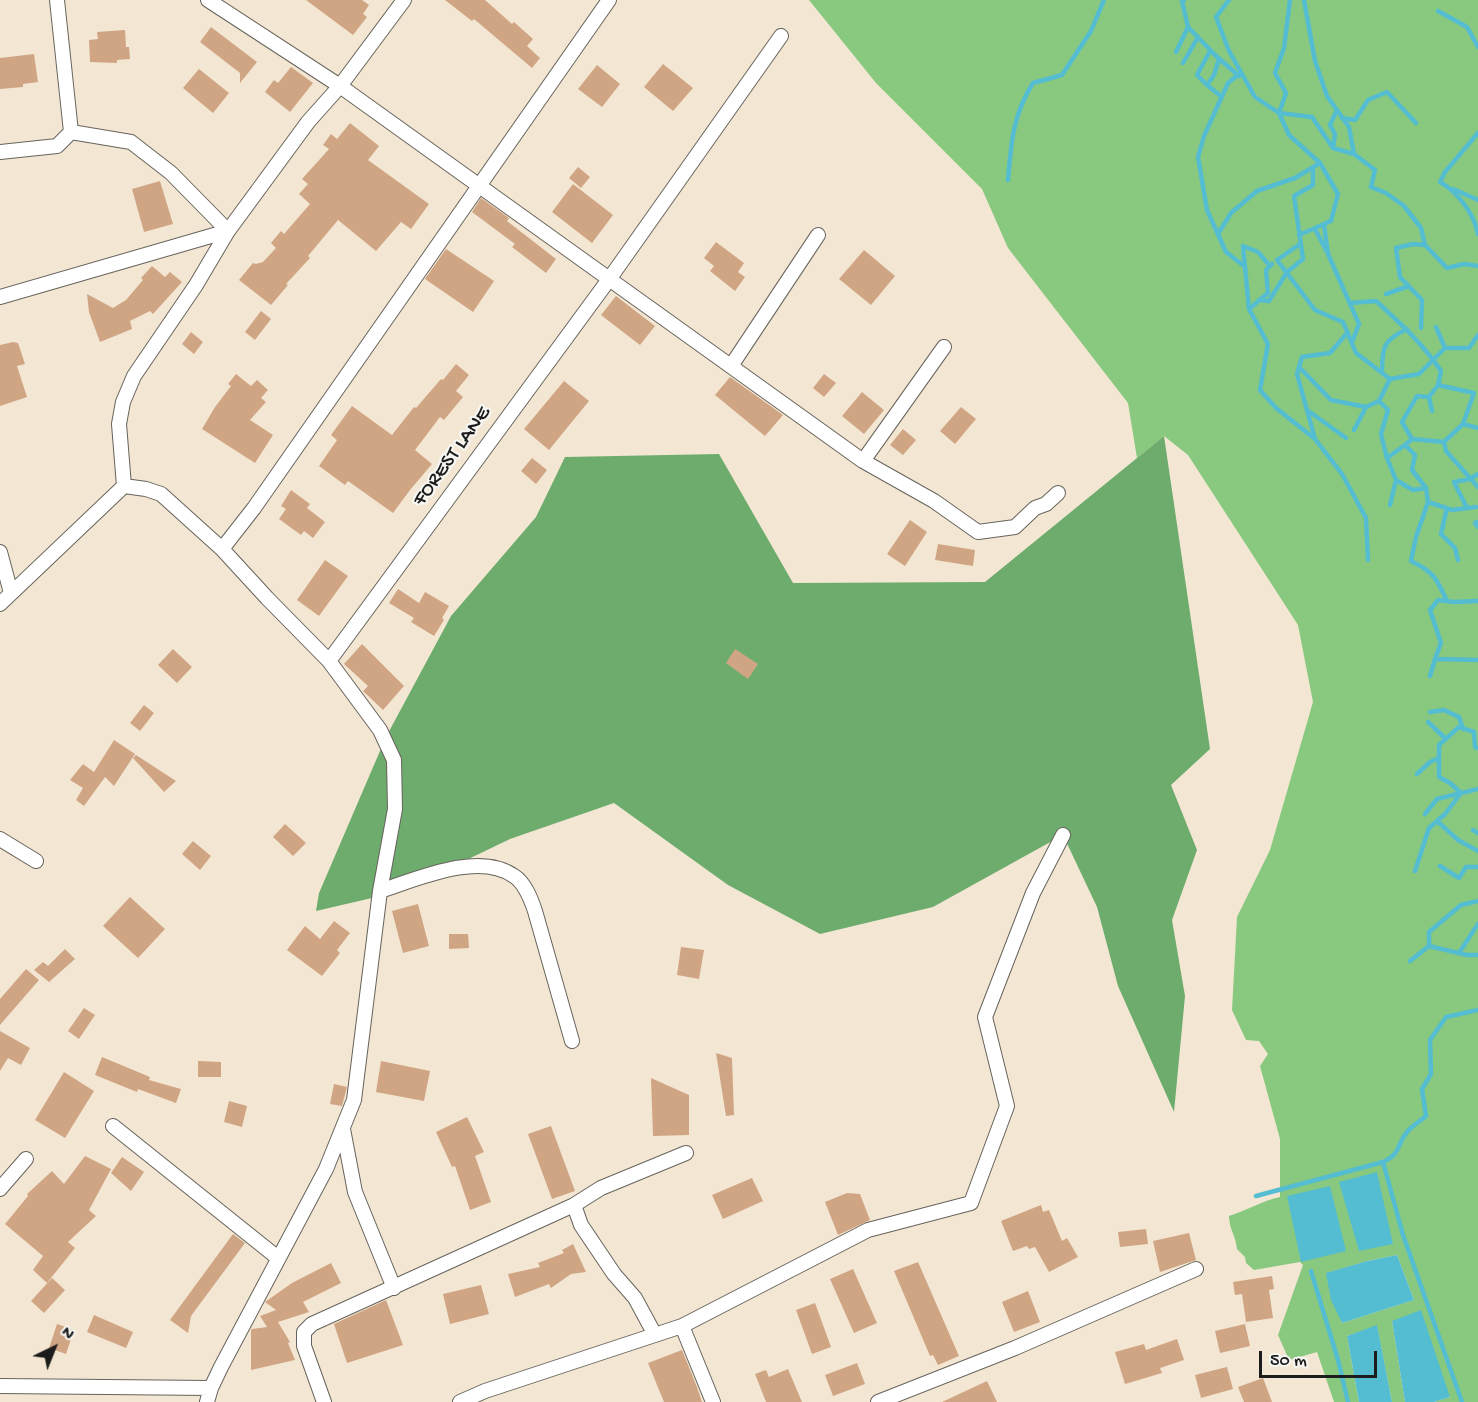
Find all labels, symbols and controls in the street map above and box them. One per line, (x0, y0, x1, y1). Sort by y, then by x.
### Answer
street label: FOREST LANE (408, 402, 498, 512)
north arrow (24, 1318, 84, 1378)
text: N (56, 1324, 77, 1345)
scale bar (1262, 1339, 1380, 1377)
text: 50 m (1270, 1351, 1307, 1372)

